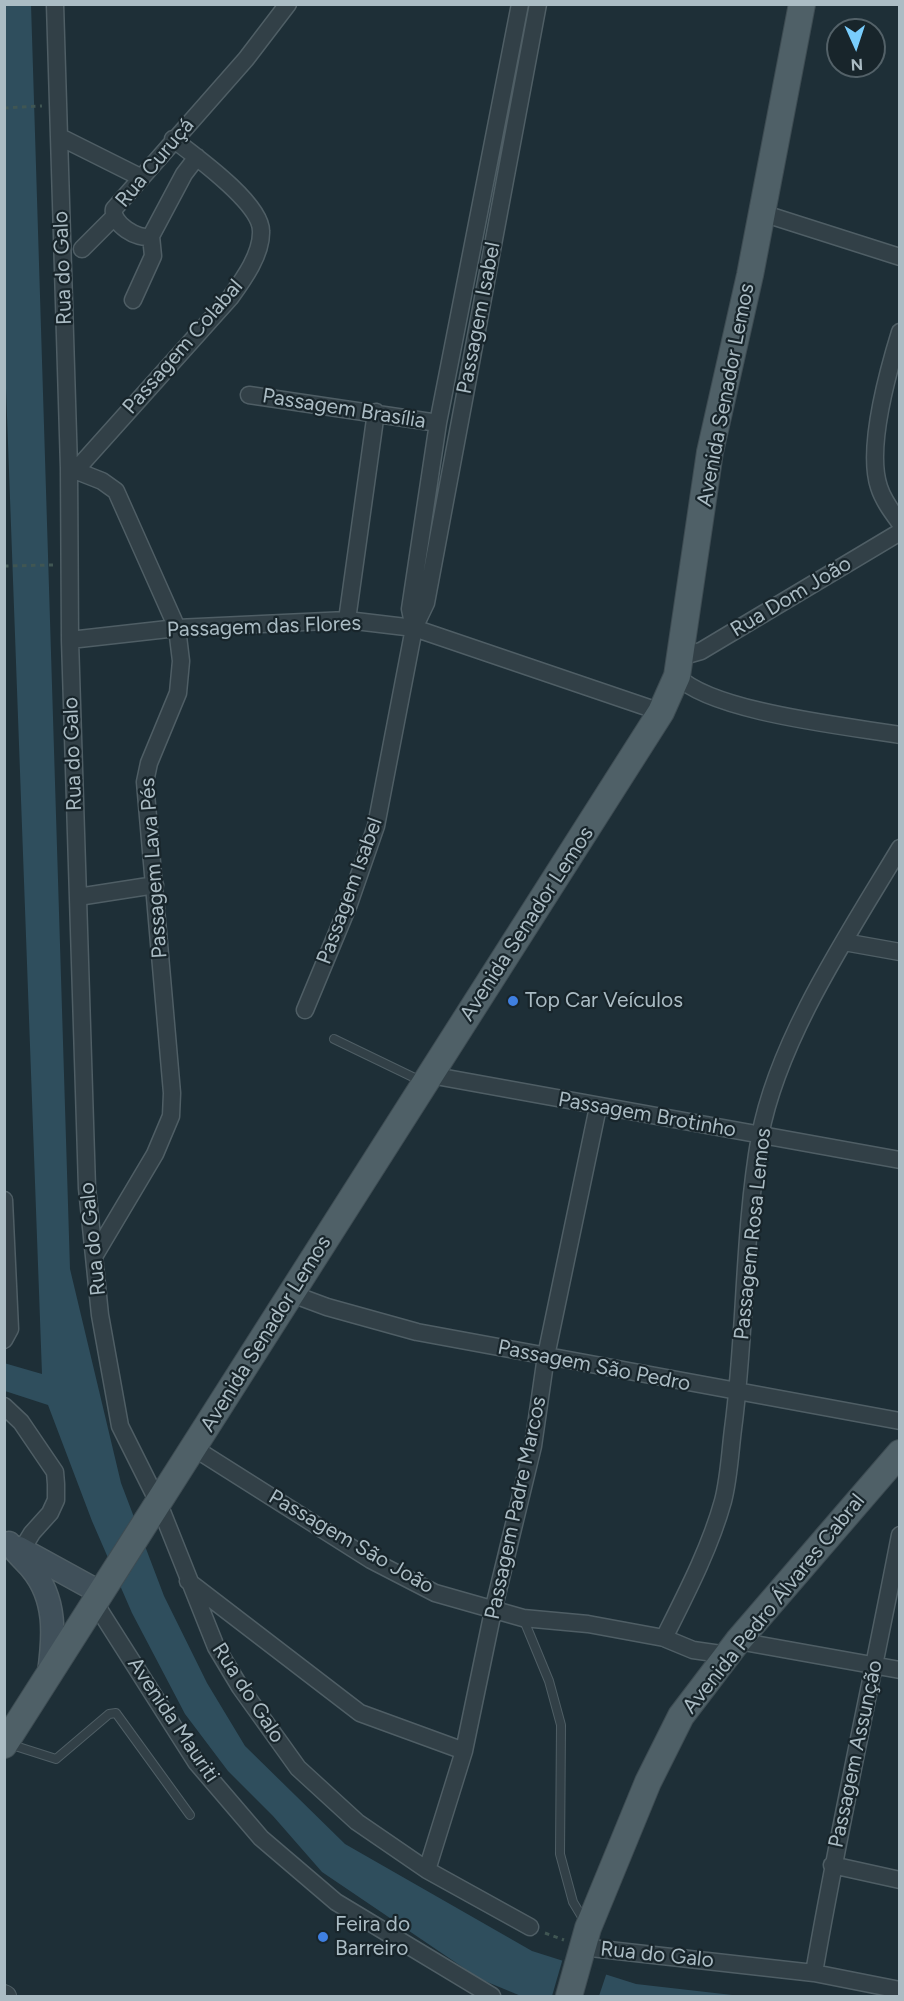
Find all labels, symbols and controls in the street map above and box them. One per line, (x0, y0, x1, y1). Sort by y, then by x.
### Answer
north arrow (826, 18, 886, 78)
text: N (850, 55, 864, 74)
street label: Rua Curuçá (110, 113, 200, 213)
street label: Rua do Galo (48, 211, 78, 325)
street label: Passagem Isabel (452, 240, 506, 396)
street label: Passagem Colabal (118, 275, 248, 419)
street label: Avenida Senador Lemos (692, 281, 760, 509)
street label: Passagem Brasília (260, 384, 428, 434)
street label: Rua Dom João (726, 551, 856, 643)
street label: Passagem das Flores (166, 611, 362, 643)
street label: Rua do Galo (58, 697, 88, 811)
street label: Passagem Lava Pés (135, 777, 173, 959)
street label: Passagem Isabel (312, 814, 388, 968)
street label: Avenida Senador Lemos (455, 822, 599, 1026)
place label: Top Car Veículos (525, 988, 683, 1014)
marker: Top Car Veículos (506, 994, 520, 1008)
street label: Passagem Brotinho (556, 1087, 738, 1143)
street label: Passagem Rosa Lemos (729, 1127, 777, 1341)
street label: Rua do Galo (75, 1181, 111, 1297)
street label: Avenida Senador Lemos (195, 1231, 337, 1437)
street label: Passagem São Pedro (496, 1335, 692, 1397)
street label: Passagem Padre Marcos (480, 1394, 552, 1622)
street label: Passagem São João (264, 1484, 438, 1600)
street label: Avenida Pedro Álvares Cabral (678, 1489, 870, 1719)
street label: Rua do Galo (206, 1638, 290, 1748)
street label: Avenida Mauriti (122, 1652, 224, 1788)
street label: Passagem Assunção (824, 1658, 888, 1850)
place label: Feira do Barreiro (335, 1912, 410, 1962)
marker: Feira do Barreiro (316, 1930, 330, 1944)
street label: Rua do Galo (599, 1937, 715, 1973)

